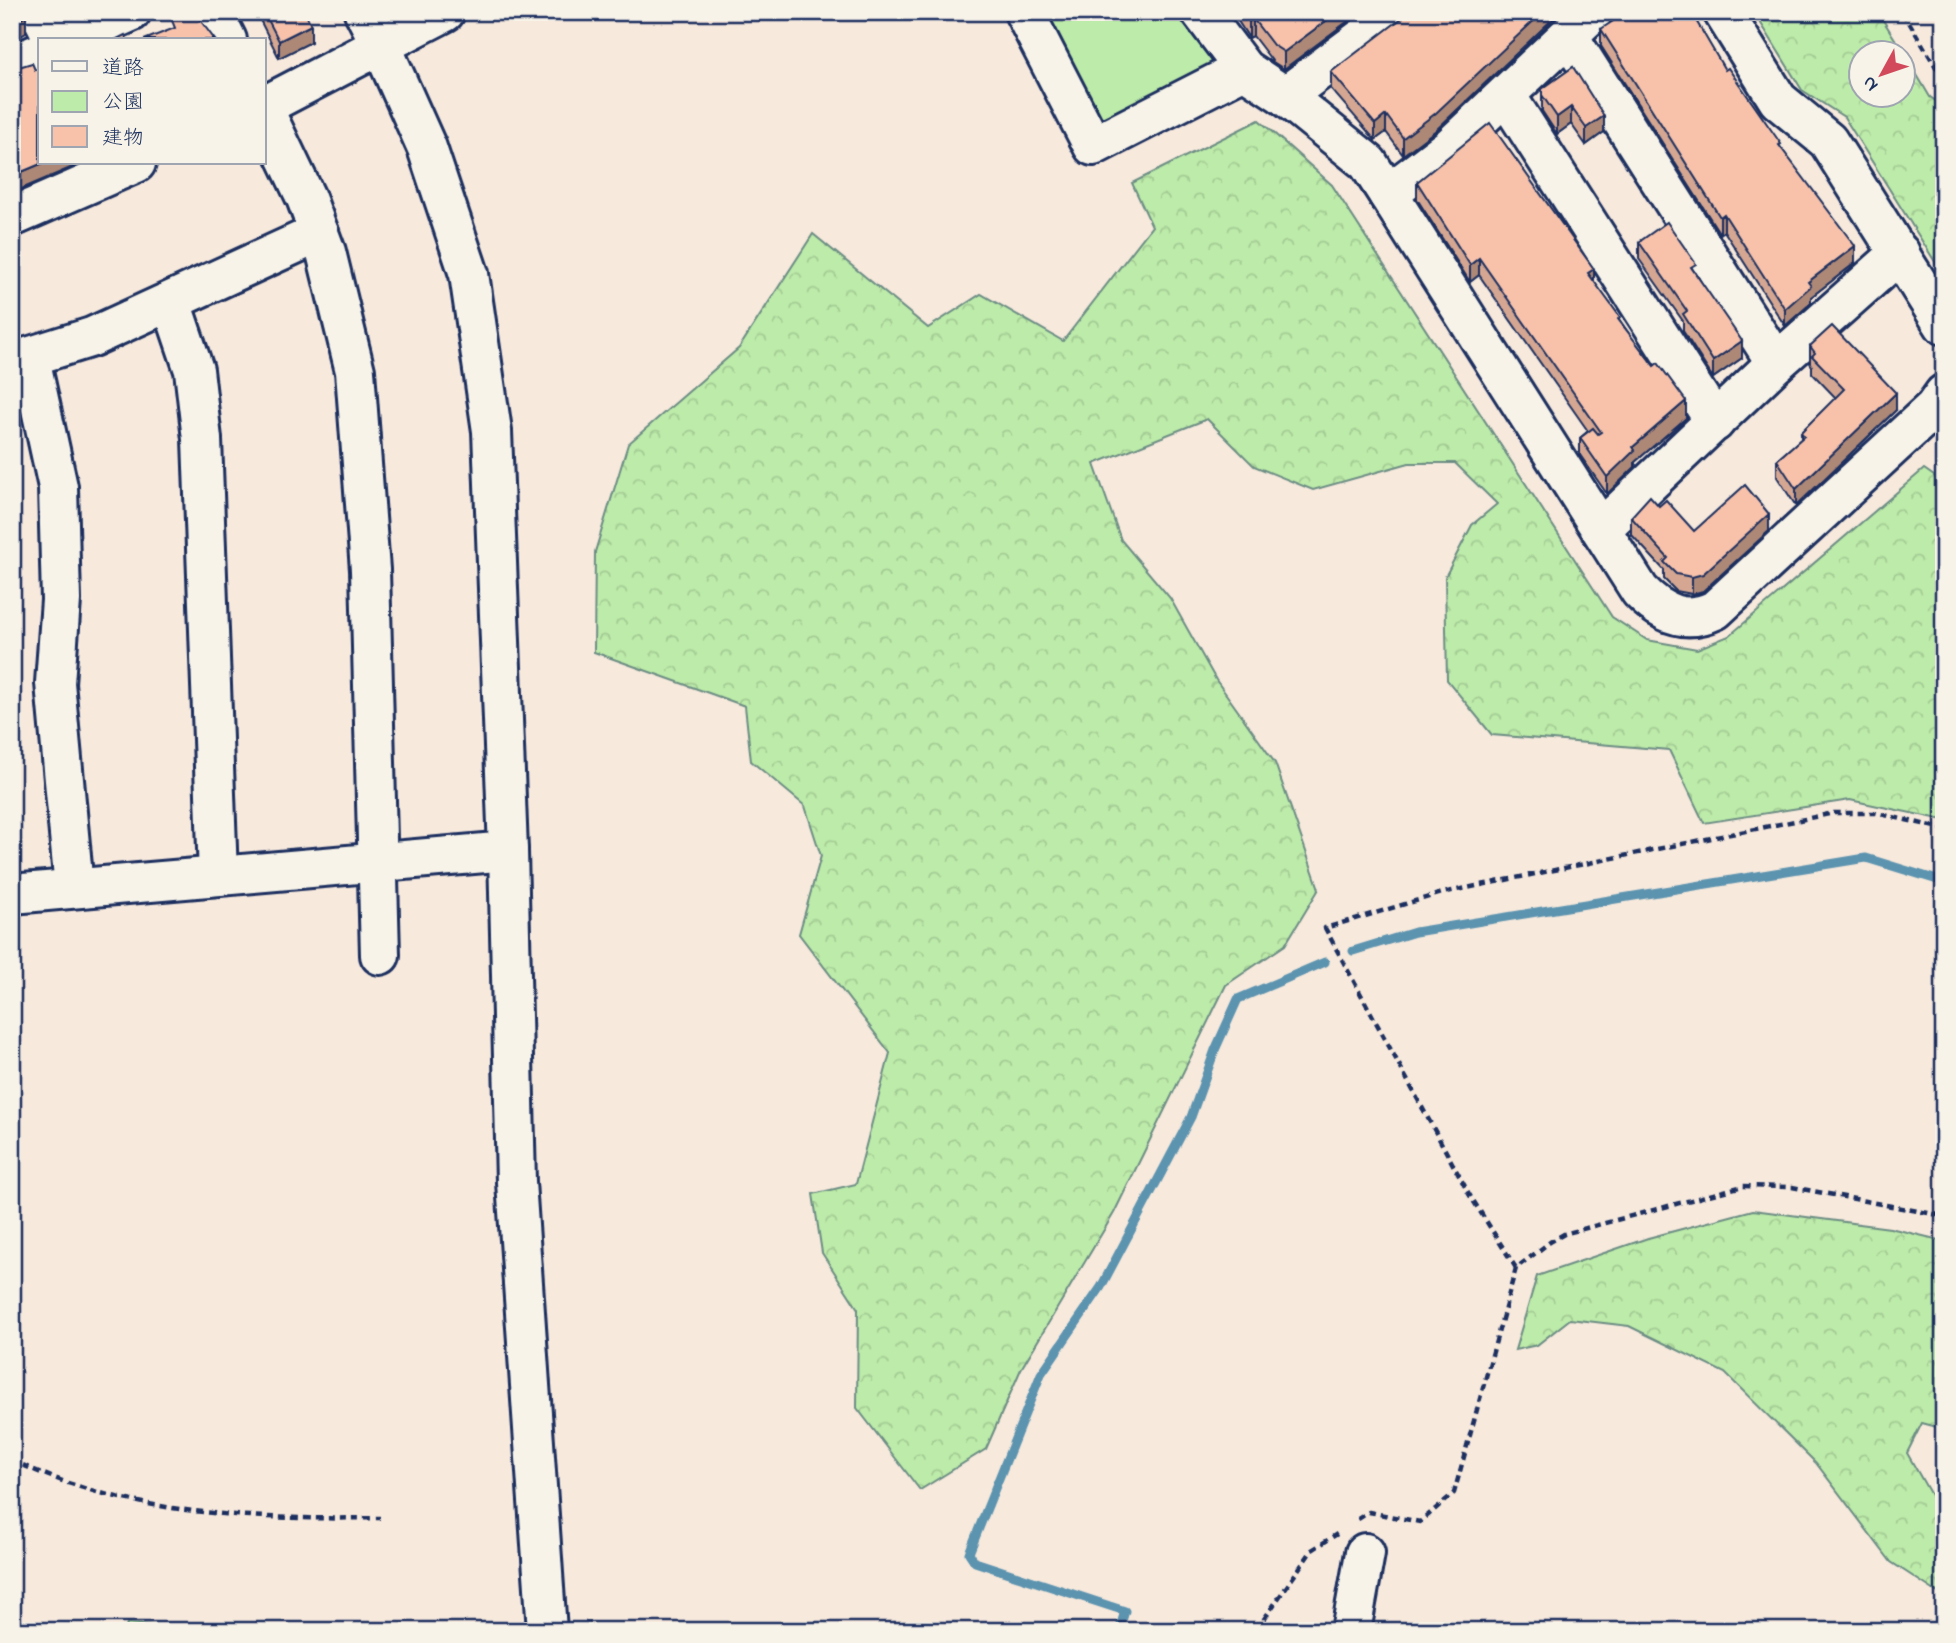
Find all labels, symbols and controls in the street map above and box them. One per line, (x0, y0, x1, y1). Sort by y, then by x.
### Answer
legend (38, 38, 266, 164)
north arrow (1848, 38, 1918, 108)
text: 道路 (102, 54, 144, 84)
text: N (1856, 70, 1885, 97)
text: 公園 (102, 88, 144, 118)
text: 建物 (102, 124, 144, 154)

